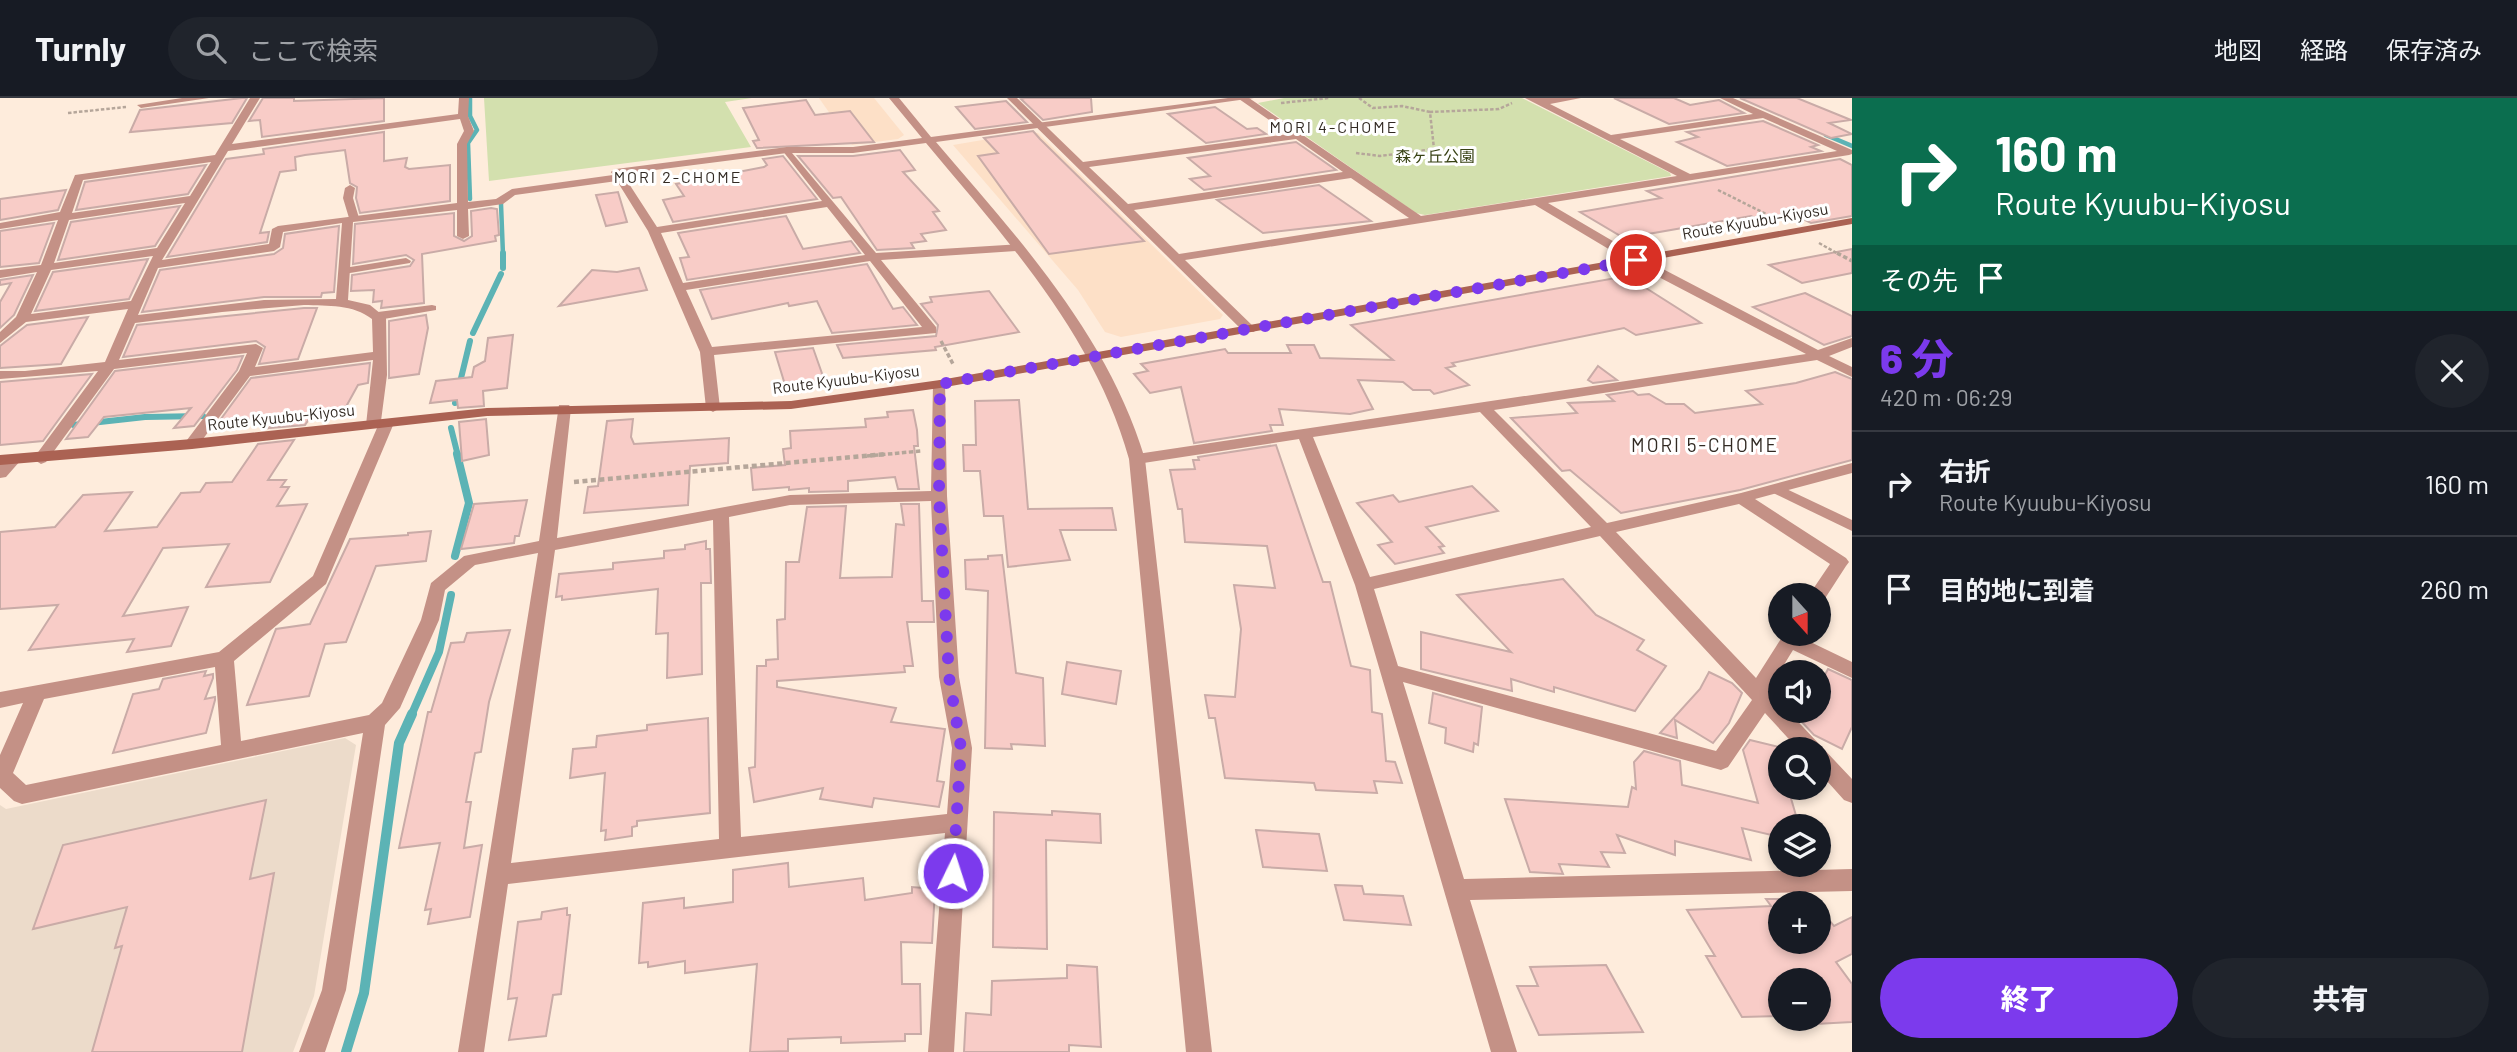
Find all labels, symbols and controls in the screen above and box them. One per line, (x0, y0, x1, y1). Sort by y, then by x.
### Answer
search box (168, 17, 658, 80)
text: Turnly (35, 28, 126, 68)
icon: search (192, 29, 230, 67)
text: ここで検索 (248, 34, 378, 65)
text: 地図 (2214, 35, 2262, 64)
text: 経路 (2300, 35, 2348, 64)
text: 保存済み (2386, 35, 2482, 64)
district label: MORI 4-CHOME (1270, 117, 1398, 136)
text: 160 m (1995, 123, 2117, 182)
icon: right (1880, 126, 1971, 217)
park label: 森ヶ丘公園 (1395, 146, 1475, 165)
district label: MORI 2-CHOME (614, 167, 742, 186)
text: Route Kyuubu-Kiyosu (1995, 183, 2291, 221)
street label: Route Kyuubu-Kiyosu (1680, 198, 1829, 243)
pin (1606, 230, 1666, 290)
icon: arrive (1617, 241, 1655, 279)
icon: arrive (1972, 259, 2010, 297)
text: その先 (1880, 264, 1958, 295)
text: 6 分 (1880, 332, 1953, 382)
button: close (2415, 334, 2489, 408)
street label: Route Kyuubu-Kiyosu (771, 360, 920, 397)
text: 420 m · 06:29 (1880, 383, 2013, 411)
street label: Route Kyuubu-Kiyosu (206, 399, 355, 434)
district label: MORI 5-CHOME (1631, 433, 1779, 456)
text: 右折 (1939, 455, 1991, 486)
icon: right (1880, 465, 1918, 503)
text: 160 m (2425, 468, 2489, 499)
text: Route Kyuubu-Kiyosu (1939, 488, 2152, 516)
icon: arrive (1880, 570, 1918, 608)
text: 260 m (2420, 573, 2489, 604)
text: 目的地に到着 (1939, 574, 2095, 605)
north arrow (1768, 583, 1830, 646)
map controls (1768, 583, 1831, 1031)
button: sound (1768, 660, 1831, 723)
button: search (1768, 737, 1831, 800)
button: layers (1768, 814, 1831, 877)
position arrow (916, 836, 990, 910)
button: + (1768, 891, 1831, 954)
button: 終了 (1880, 958, 2178, 1038)
button: 共有 (2192, 958, 2489, 1038)
button: − (1768, 968, 1831, 1031)

